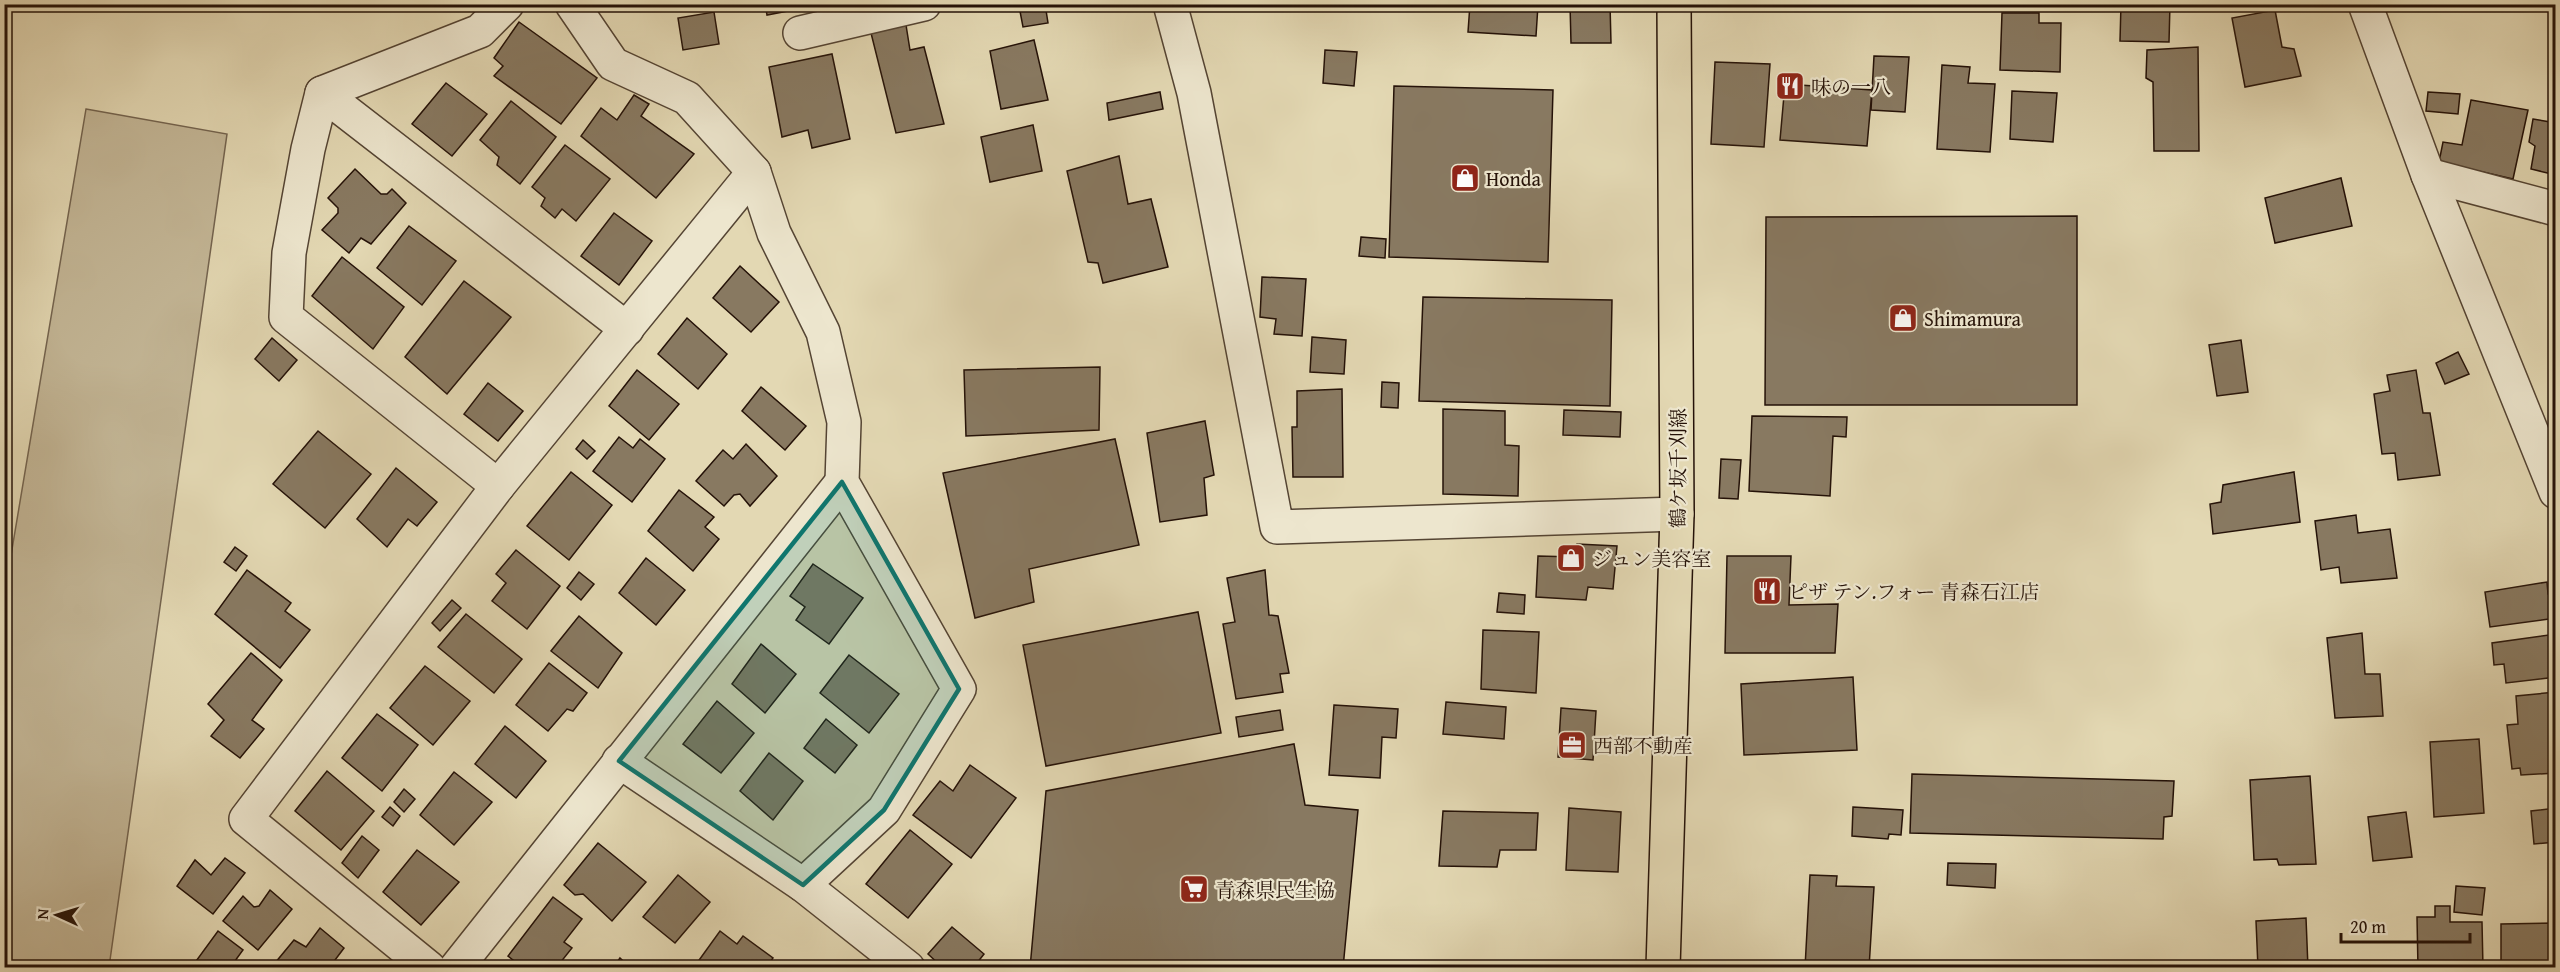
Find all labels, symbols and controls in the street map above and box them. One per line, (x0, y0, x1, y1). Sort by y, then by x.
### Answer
restaurant icon: 味の一八 (1774, 70, 1806, 102)
place label: 味の一八 (1811, 72, 1891, 101)
shop icon: Honda (1449, 162, 1481, 194)
place label: Honda (1486, 164, 1541, 193)
shop icon: Shimamura (1887, 302, 1919, 334)
place label: Shimamura (1924, 304, 2022, 333)
street label: 鶴ケ坂千刈線 (1663, 408, 1692, 528)
shop icon: ジュン美容室 (1555, 542, 1587, 574)
place label: ジュン美容室 (1592, 544, 1712, 573)
restaurant icon: ピザ テン.フォー 青森石江店 (1751, 575, 1783, 607)
place label: ピザ テン.フォー 青森石江店 (1788, 577, 2040, 606)
office icon: 西部不動産 (1556, 729, 1588, 761)
place label: 西部不動産 (1593, 731, 1693, 760)
supermarket icon: 青森県民生協 (1178, 873, 1210, 905)
place label: 青森県民生協 (1215, 875, 1335, 904)
north arrow (27, 885, 87, 945)
scale bar (2341, 906, 2470, 944)
text: N (30, 907, 54, 920)
text: 20 m (2350, 913, 2386, 940)

